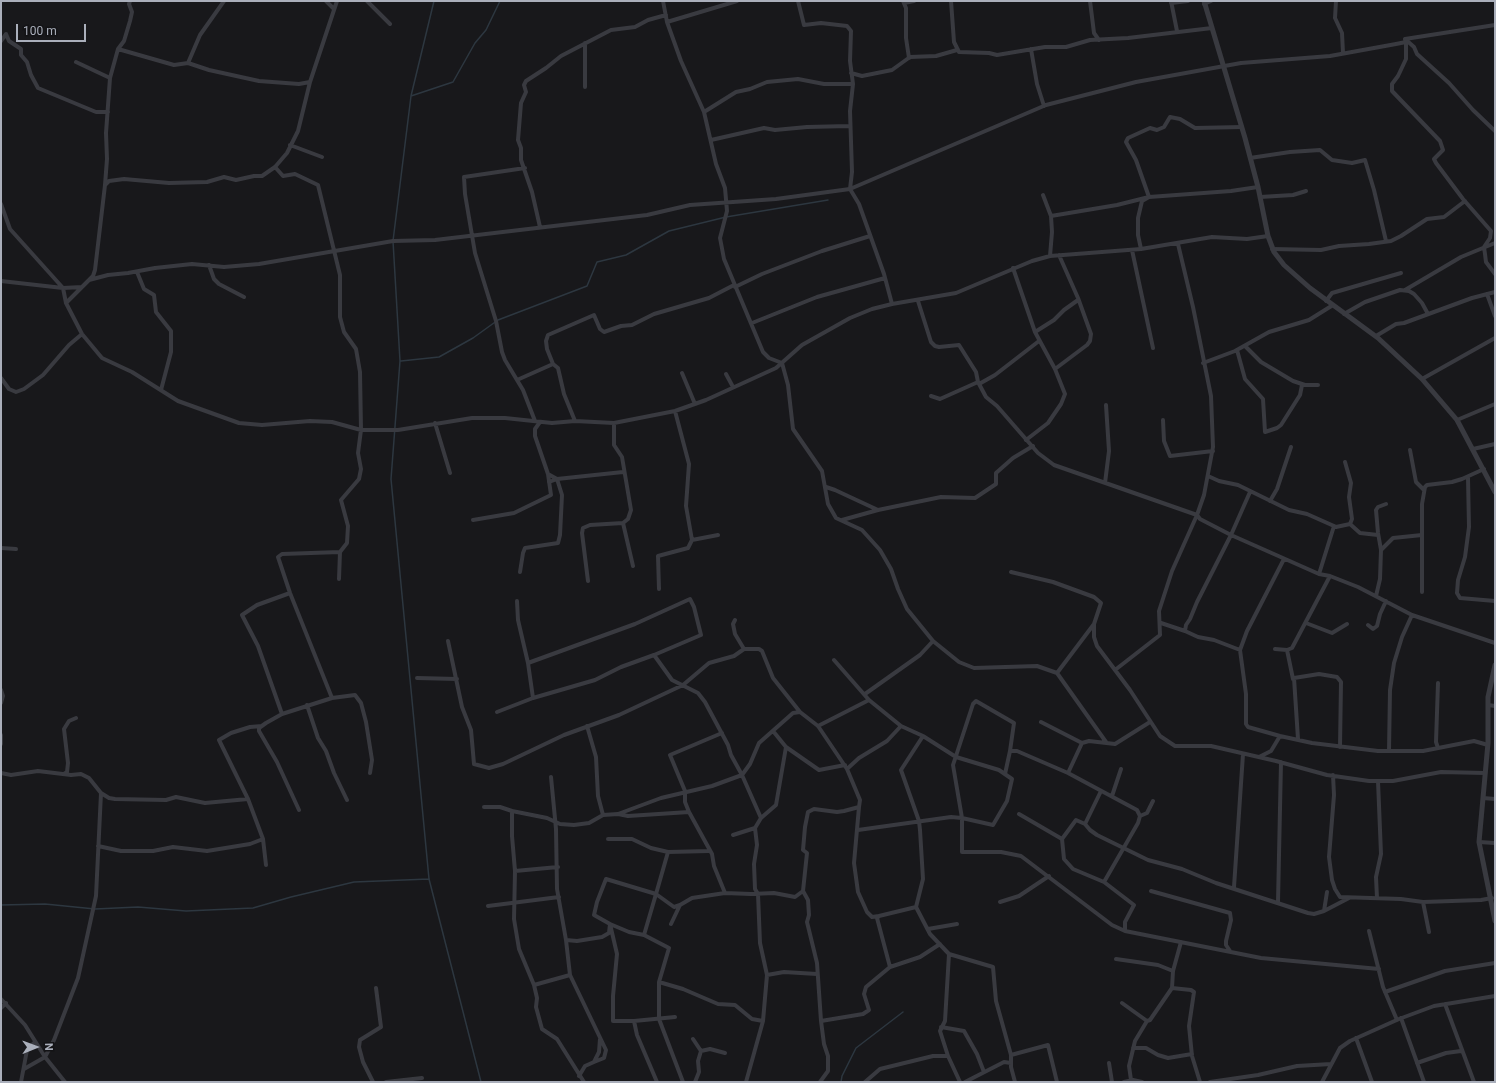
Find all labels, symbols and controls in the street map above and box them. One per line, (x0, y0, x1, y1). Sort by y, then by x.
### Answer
scale bar (18, 16, 88, 42)
text: 100 m (23, 24, 57, 38)
north arrow (16, 1027, 56, 1067)
text: N (42, 1043, 55, 1051)

